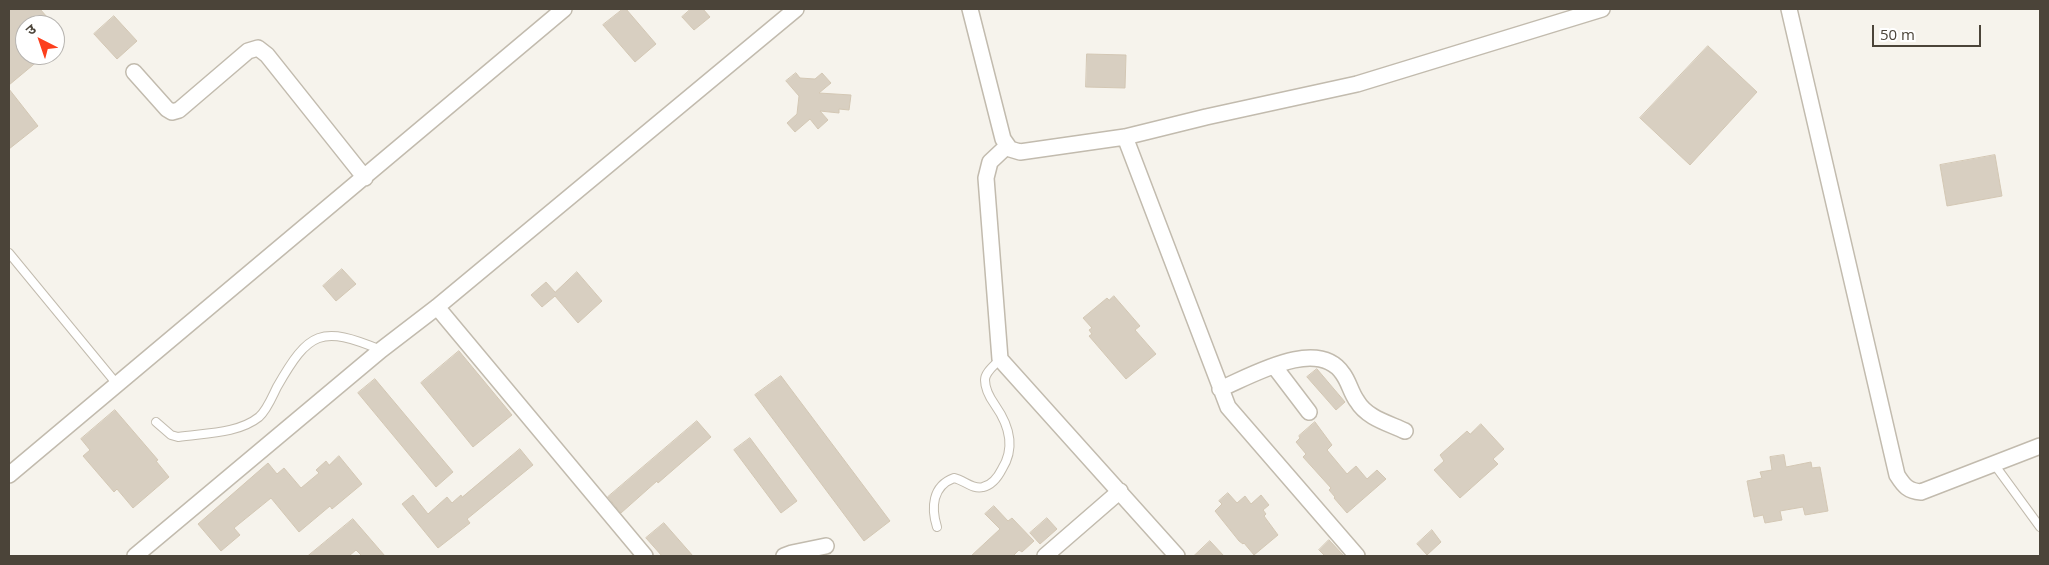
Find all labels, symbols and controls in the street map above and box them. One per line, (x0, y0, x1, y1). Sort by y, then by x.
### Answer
north arrow (15, 15, 65, 65)
scale bar (1874, 15, 1983, 47)
text: उ (21, 19, 40, 39)
text: 50 m (1880, 24, 1915, 44)

